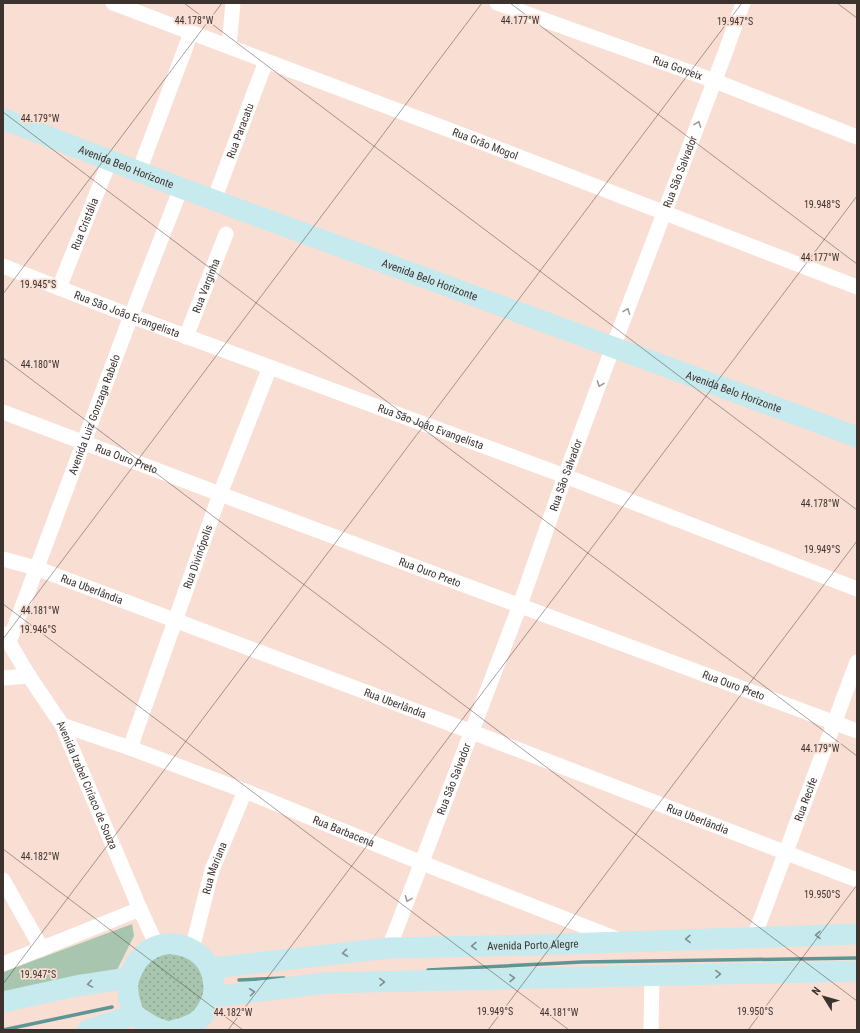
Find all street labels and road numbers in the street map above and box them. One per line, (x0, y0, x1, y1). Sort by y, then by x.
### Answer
street label: Rua Gorceix (651, 53, 705, 83)
street label: Rua Paracatu (224, 101, 256, 160)
street label: Rua Grão Mogol (451, 125, 520, 162)
street label: Rua São Salvador (660, 133, 700, 209)
street label: Avenida Belo Horizonte (77, 142, 176, 191)
street label: Rua Cristália (68, 196, 101, 252)
street label: Avenida Belo Horizonte (380, 256, 479, 303)
street label: Rua Varginha (189, 257, 222, 315)
street label: Rua São João Evangelista (72, 288, 182, 340)
street label: Avenida Luiz Gonzaga Rabelo (66, 352, 123, 477)
street label: Avenida Belo Horizonte (684, 368, 783, 415)
street label: Rua São João Evangelista (376, 401, 486, 452)
street label: Rua São Salvador (547, 436, 585, 513)
street label: Rua Ouro Preto (94, 441, 160, 476)
street label: Rua Divinópolis (180, 523, 215, 590)
street label: Rua Ouro Preto (397, 555, 463, 590)
street label: Rua Uberlândia (59, 571, 125, 607)
street label: Rua Ouro Preto (701, 668, 767, 703)
street label: Rua Uberlândia (362, 685, 428, 721)
street label: Avenida Izabel Ciríaco de Souza (54, 718, 120, 851)
street label: Rua São Salvador (434, 741, 473, 817)
street label: Rua Recife (791, 775, 820, 823)
street label: Rua Uberlândia (665, 801, 731, 837)
street label: Rua Barbacena (311, 813, 376, 849)
street label: Rua Mariana (200, 840, 229, 896)
street label: Avenida Porto Alegre (487, 937, 579, 952)

